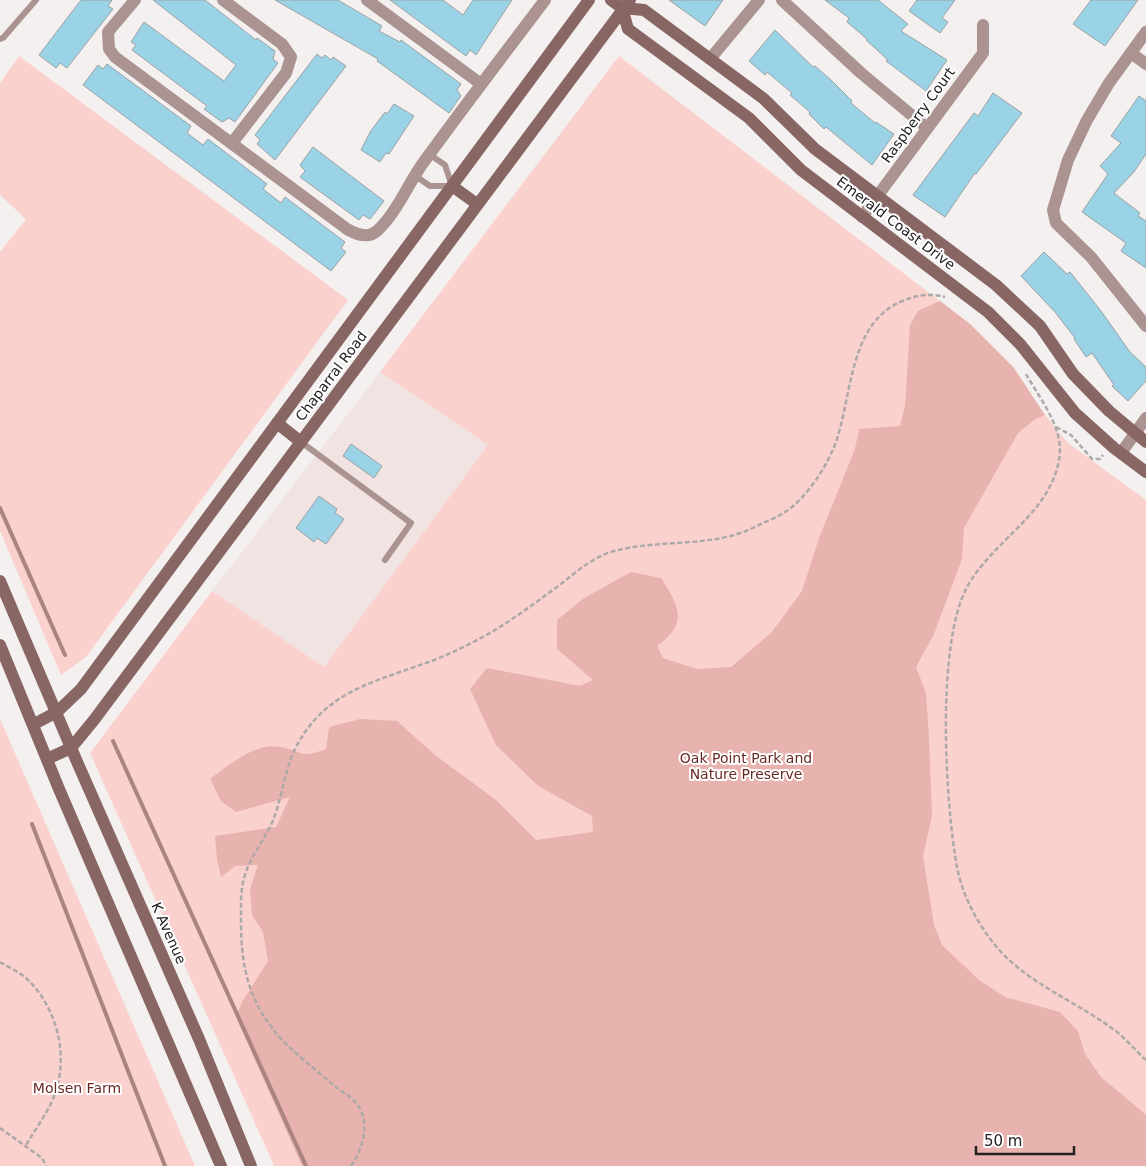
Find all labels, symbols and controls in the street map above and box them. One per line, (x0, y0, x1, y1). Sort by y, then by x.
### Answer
street label: Raspberry Court (878, 64, 958, 166)
street label: Emerald Coast Drive (834, 173, 958, 273)
street label: Chaparral Road (292, 328, 370, 424)
park label: Oak Point Park and Nature Preserve (680, 750, 812, 782)
street label: K Avenue (148, 900, 190, 966)
park label: Molsen Farm (33, 1080, 121, 1096)
scale bar (976, 1124, 1074, 1156)
text: 50 m (984, 1132, 1022, 1150)

